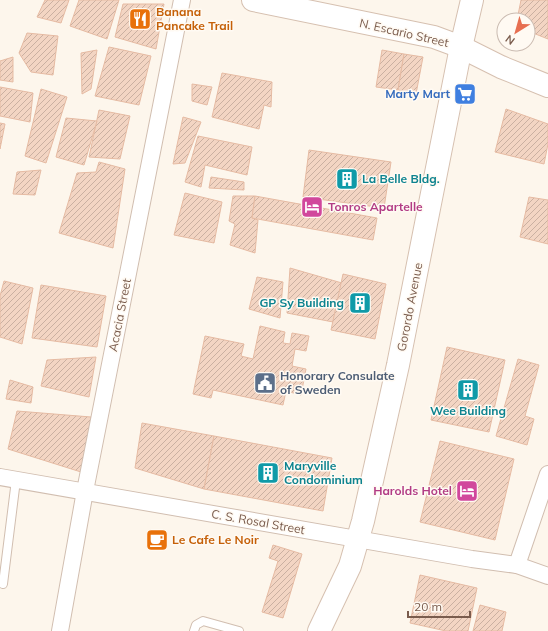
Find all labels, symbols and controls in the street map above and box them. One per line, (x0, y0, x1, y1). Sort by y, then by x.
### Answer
place label: Banana Pancake Trail (156, 4, 233, 33)
restaurant icon: Banana Pancake Trail (127, 6, 153, 32)
north arrow (496, 12, 536, 52)
street label: N. Escario Street (358, 15, 450, 50)
text: N (502, 32, 518, 48)
supermarket icon: Marty Mart (452, 81, 478, 107)
place label: Marty Mart (385, 86, 450, 101)
building icon: La Belle Bldg. (334, 166, 360, 192)
place label: La Belle Bldg. (362, 171, 440, 186)
hotel icon: Tonros Apartelle (299, 194, 325, 220)
place label: Tonros Apartelle (328, 199, 423, 214)
street label: Gorordo Avenue (394, 261, 425, 353)
street label: Acacia Street (105, 277, 134, 353)
building icon: GP Sy Building (347, 290, 373, 316)
place label: GP Sy Building (259, 295, 344, 310)
place label: Honorary Consulate of Sweden (280, 368, 395, 397)
public building icon: Honorary Consulate of Sweden (252, 370, 278, 396)
building icon: Wee Building (455, 377, 481, 403)
place label: Wee Building (430, 403, 506, 418)
place label: Maryville Condominium (284, 458, 363, 487)
building icon: Maryville Condominium (255, 460, 281, 486)
hotel icon: Harolds Hotel (454, 478, 480, 504)
place label: Harolds Hotel (373, 483, 452, 498)
street label: C. S. Rosal Street (210, 506, 306, 537)
cafe icon: Le Cafe Le Noir (144, 527, 170, 553)
place label: Le Cafe Le Noir (172, 532, 259, 547)
scale bar (408, 593, 470, 619)
text: 20 m (414, 599, 442, 614)

